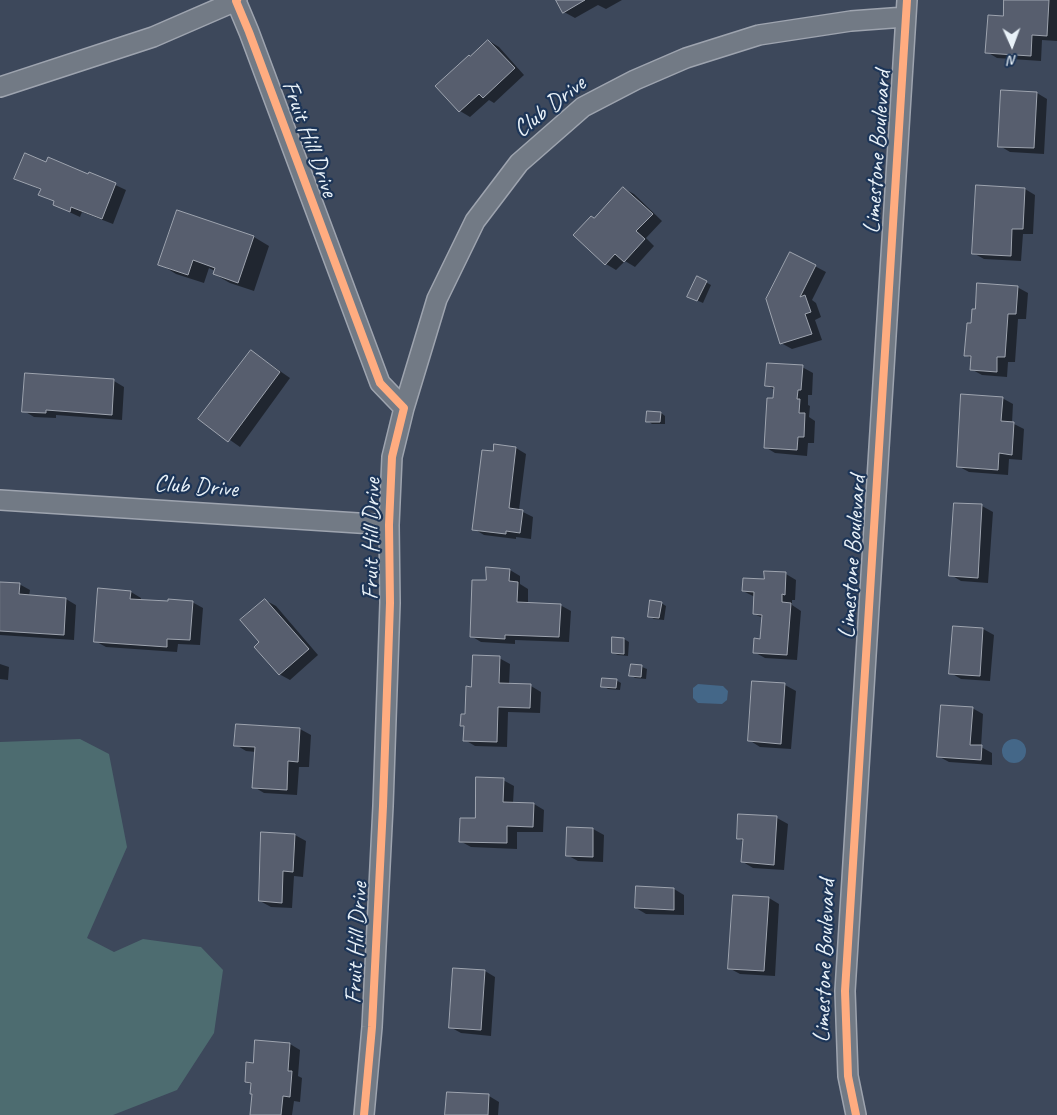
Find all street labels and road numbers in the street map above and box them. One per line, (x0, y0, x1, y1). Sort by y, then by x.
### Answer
street label: Limestone Boulevard (858, 69, 898, 235)
street label: Club Drive (508, 70, 592, 144)
street label: Fruit Hill Drive (275, 77, 343, 201)
street label: Club Drive (153, 470, 239, 504)
street label: Limestone Boulevard (833, 474, 873, 640)
street label: Fruit Hill Drive (357, 478, 387, 600)
street label: Limestone Boulevard (808, 879, 842, 1043)
street label: Fruit Hill Drive (339, 881, 375, 1005)

